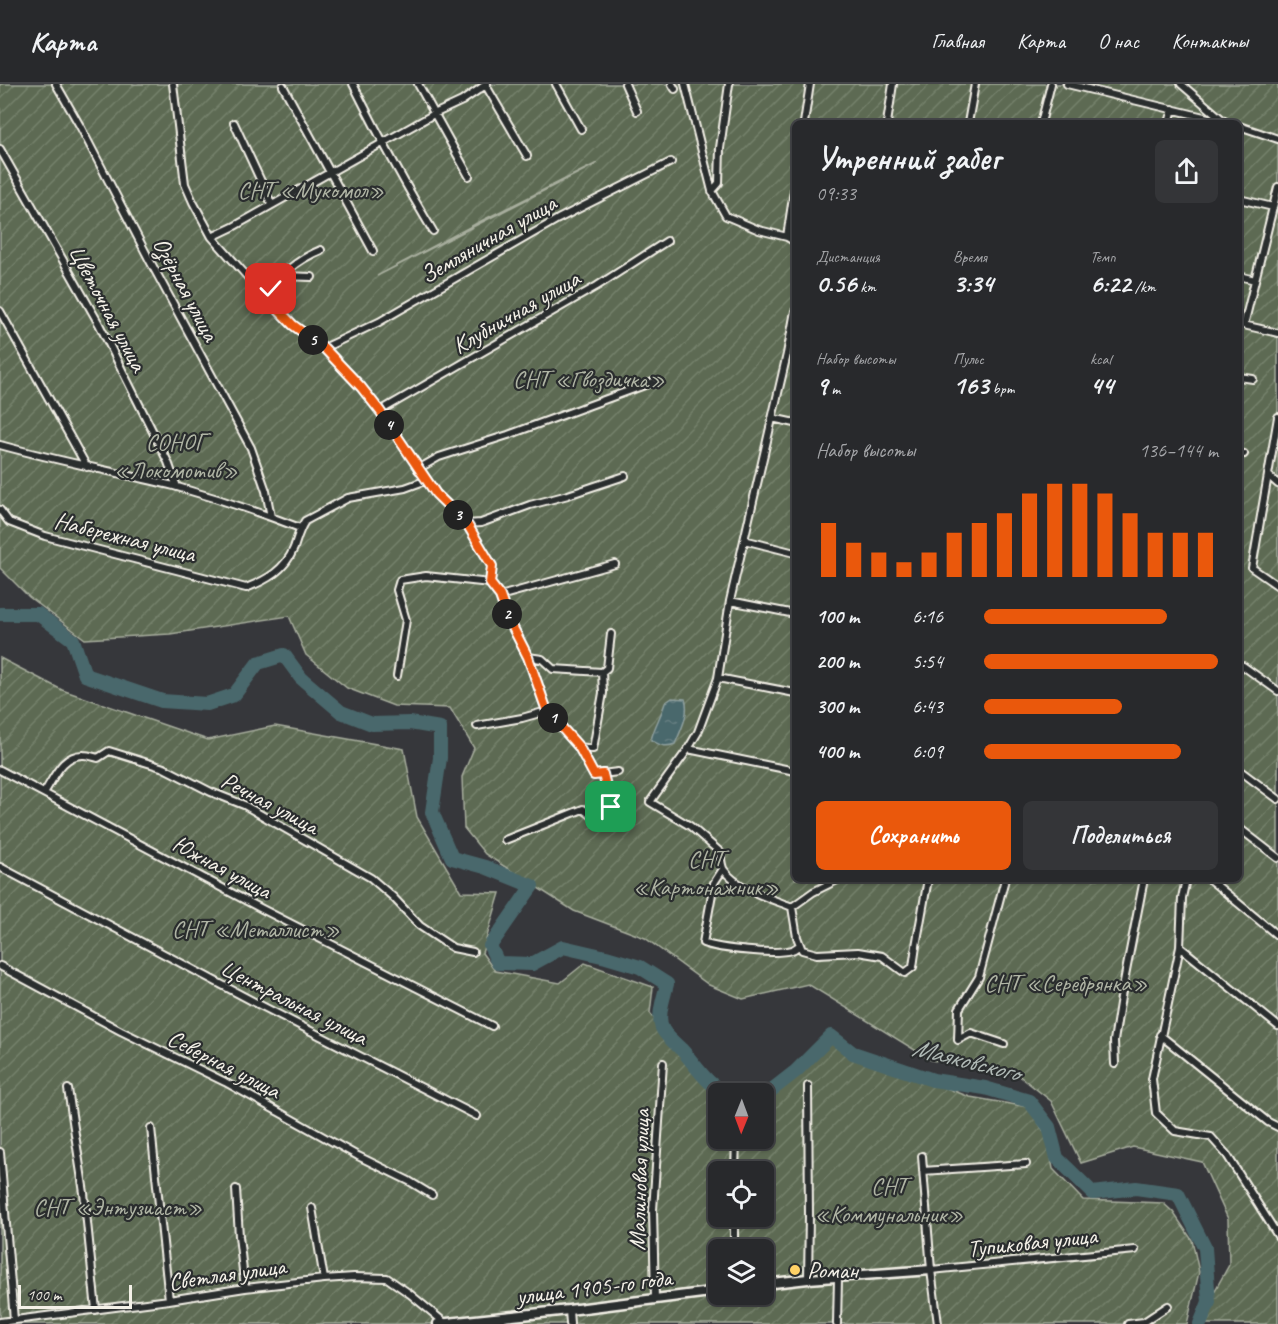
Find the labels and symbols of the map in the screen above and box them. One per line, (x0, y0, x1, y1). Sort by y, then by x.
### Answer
park label: СНТ «Мукомол» (238, 175, 384, 205)
street label: Земляничная улица (415, 187, 563, 290)
street label: Озёрная улица (145, 232, 226, 348)
street label: Цветочная улица (62, 239, 155, 378)
pin (245, 263, 296, 314)
street label: Клубничная улица (447, 263, 587, 361)
pin: 5 (298, 325, 328, 355)
park label: СНТ «Гвоздичка» (513, 364, 665, 394)
pin: 4 (374, 410, 404, 440)
park label: СОНОГ «Локомотив» (114, 427, 238, 485)
pin: 3 (443, 500, 473, 530)
street label: Набережная улица (52, 505, 200, 569)
pin: 2 (492, 599, 522, 629)
pin: 1 (538, 703, 568, 733)
street label: Речная улица (216, 765, 326, 842)
pin (585, 781, 636, 832)
street label: Южная улица (167, 828, 278, 906)
park label: СНТ «Картонажник» (633, 844, 779, 902)
park label: СНТ «Металлист» (172, 914, 340, 944)
street label: Центральная улица (216, 952, 374, 1053)
park label: СНТ «Серебрянка» (984, 968, 1148, 998)
street label: Северная улица (163, 1023, 287, 1106)
water label: Маяковского (909, 1031, 1028, 1090)
north arrow (708, 1083, 774, 1149)
street label: Малиновая улица (622, 1108, 657, 1251)
park label: СНТ «Коммунальник» (815, 1171, 963, 1229)
park label: СНТ «Энтузиаст» (33, 1192, 203, 1222)
street label: Тупиковая улица (966, 1220, 1100, 1264)
street label: Светлая улица (166, 1251, 290, 1297)
place label: Роман (807, 1255, 859, 1285)
street label: улица 1905-го года (513, 1262, 676, 1312)
marker: Роман (788, 1263, 802, 1277)
scale bar (18, 1282, 132, 1310)

